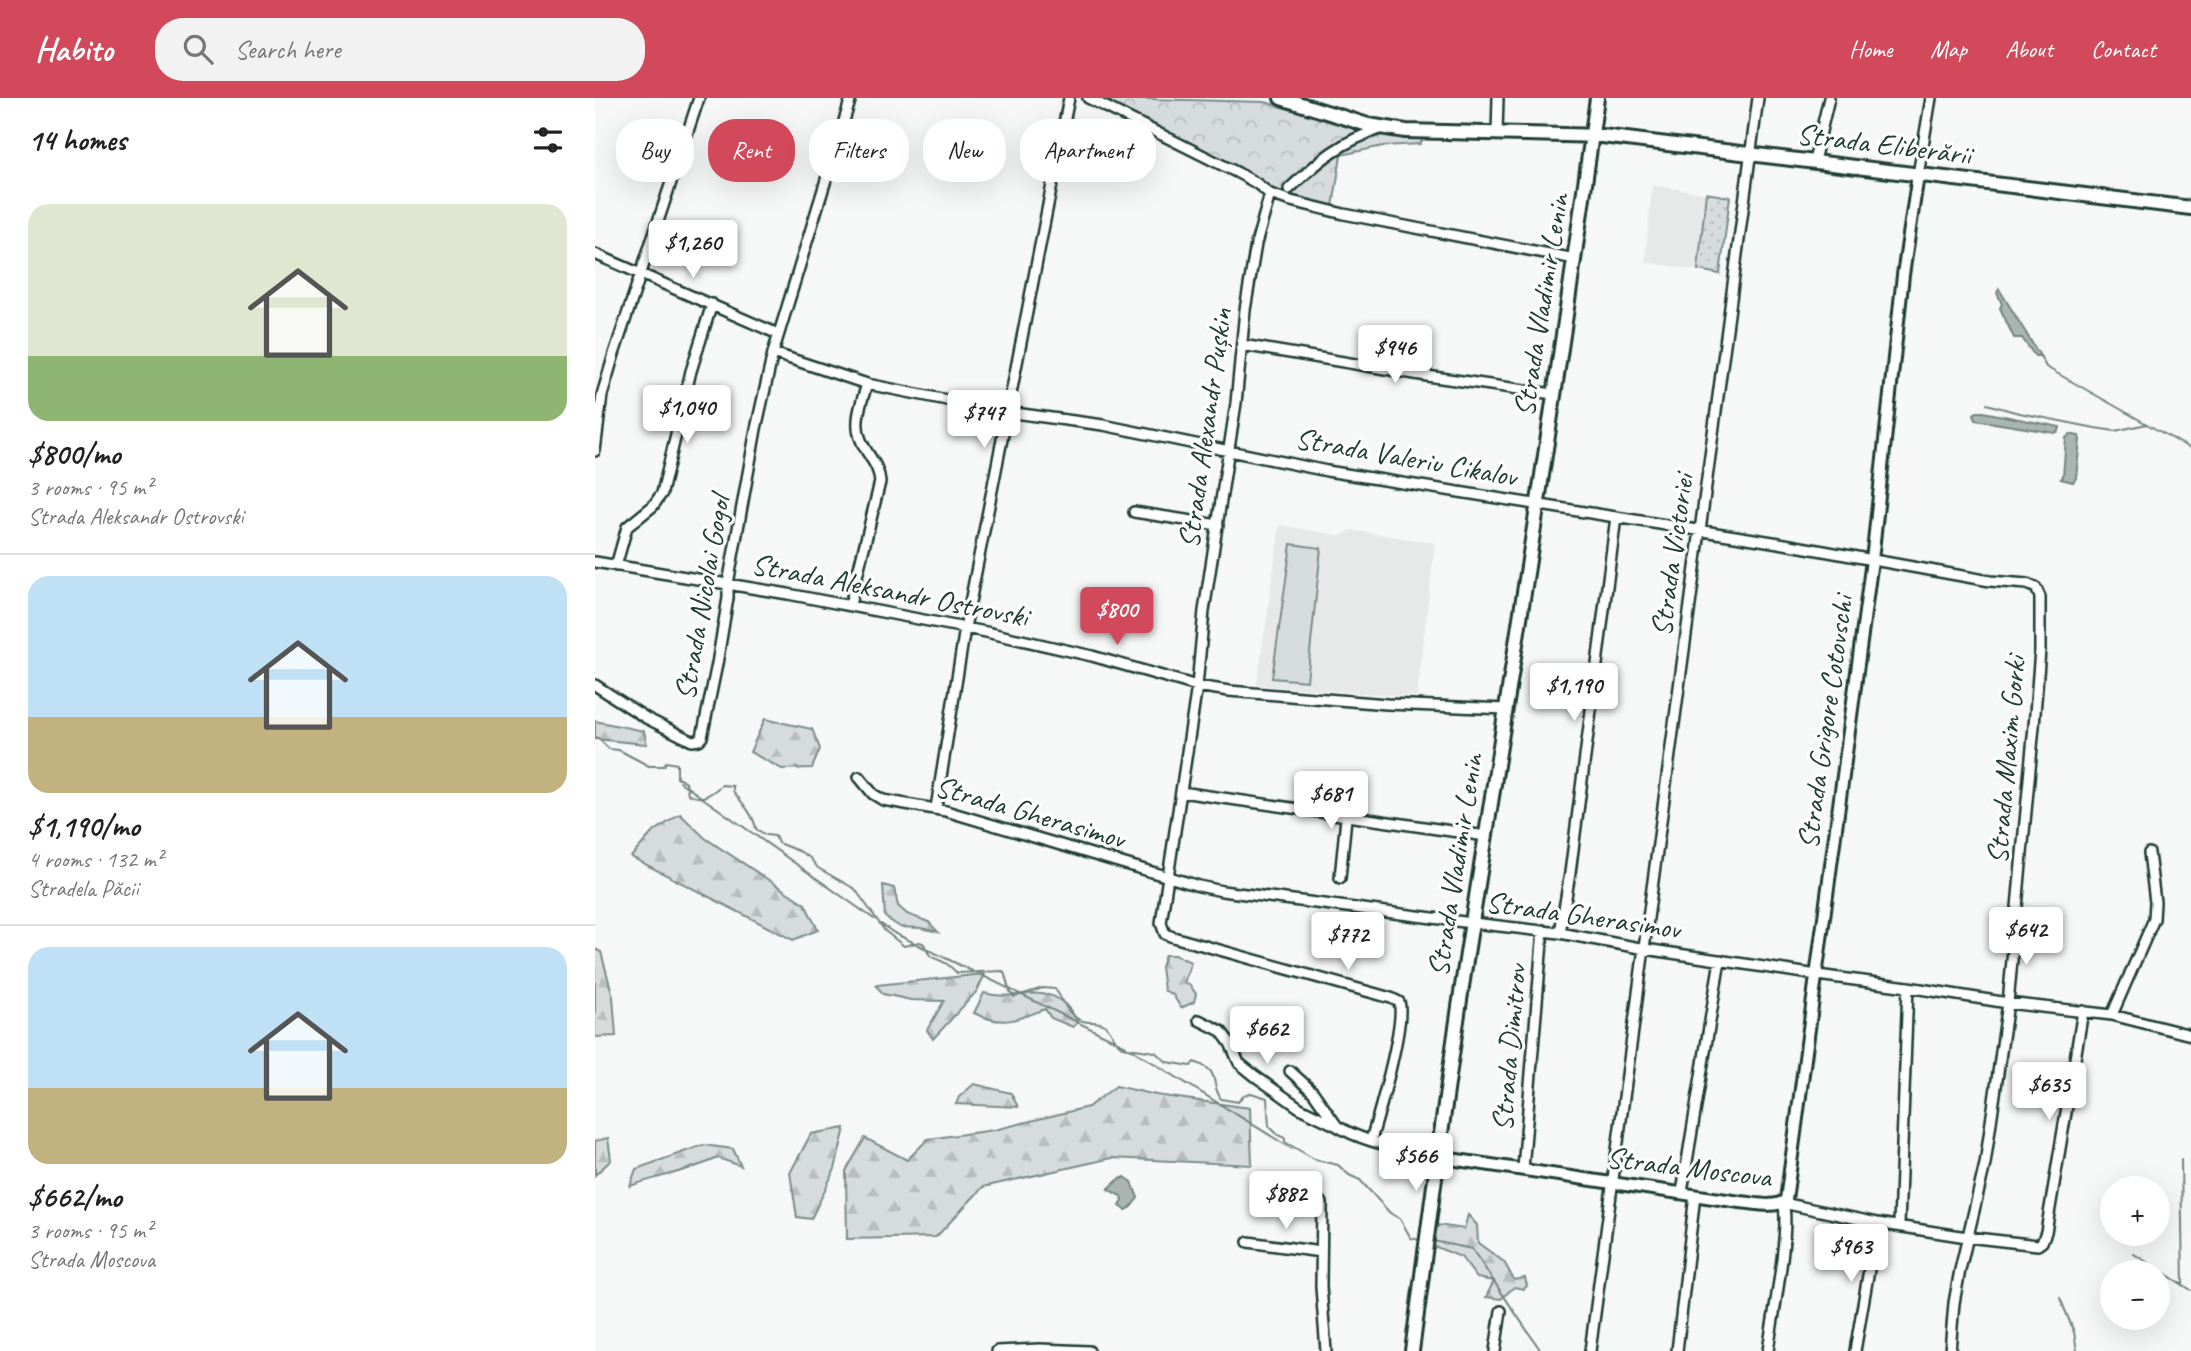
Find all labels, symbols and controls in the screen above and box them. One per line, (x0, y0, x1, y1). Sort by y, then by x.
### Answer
search box (155, 18, 645, 81)
text: Habito (35, 28, 113, 70)
icon: search (179, 30, 217, 68)
text: Search here (235, 33, 341, 66)
text: Home (1849, 34, 1892, 64)
text: Map (1930, 34, 1967, 64)
text: About (2005, 34, 2053, 64)
text: Contact (2091, 34, 2156, 64)
street label: Strada Eliberării (1795, 114, 1977, 174)
chip: Buy (616, 119, 694, 182)
chip: Rent (708, 119, 795, 182)
chip: Filters (809, 119, 909, 182)
chip: New (923, 119, 1006, 182)
chip: Apartment (1020, 119, 1156, 182)
text: 14 homes (28, 121, 126, 159)
icon: filters (529, 121, 567, 159)
street label: Strada Vladimir Lenin (1505, 189, 1578, 419)
pin: $1,260 (636, 220, 750, 280)
text: $1,260 (665, 228, 721, 257)
icon: home (235, 250, 361, 376)
street label: Strada Alexandr Pușkin (1169, 305, 1241, 550)
pin: $946 (1354, 326, 1436, 385)
text: $946 (1374, 333, 1416, 362)
pin: $1,040 (630, 386, 744, 445)
pin: $747 (943, 390, 1025, 450)
text: $1,040 (659, 393, 715, 422)
text: $747 (963, 398, 1005, 427)
street label: Strada Valeriu Cikalov (1292, 419, 1522, 496)
text: $800/mo (28, 435, 120, 473)
street label: Strada Victoriei (1642, 468, 1703, 639)
text: 3 rooms · 95 m² (28, 473, 152, 502)
street label: Strada Nicolai Gogol (665, 488, 739, 703)
text: Strada Aleksandr Ostrovski (28, 502, 244, 531)
street label: Strada Aleksandr Ostrovski (748, 545, 1035, 636)
pin: $800 (1076, 588, 1158, 647)
street label: Strada Grigore Cotovschi (1788, 590, 1862, 851)
text: $800 (1096, 595, 1138, 624)
icon: home (235, 622, 361, 748)
street label: Strada Maxim Gorki (1978, 651, 2034, 866)
pin: $1,190 (1517, 664, 1631, 723)
text: $1,190 (1546, 671, 1602, 700)
street label: Strada Vladimir Lenin (1419, 749, 1492, 979)
street label: Strada Gherasimov (931, 767, 1131, 858)
pin: $681 (1290, 772, 1372, 831)
text: $681 (1310, 779, 1352, 808)
text: $1,190/mo (28, 807, 140, 845)
text: 4 rooms · 132 m² (28, 845, 163, 874)
text: Stradela Păcii (28, 874, 138, 903)
street label: Strada Gherasimov (1483, 883, 1685, 948)
pin: $642 (1985, 908, 2067, 967)
pin: $772 (1307, 912, 1389, 972)
text: $642 (2005, 915, 2047, 944)
text: $772 (1327, 920, 1369, 949)
street label: Strada Dimitrov (1483, 960, 1535, 1133)
icon: home (235, 993, 361, 1119)
pin: $662 (1226, 1006, 1308, 1066)
text: $662 (1246, 1014, 1288, 1043)
pin: $635 (2008, 1062, 2090, 1122)
text: $635 (2028, 1070, 2070, 1099)
pin: $566 (1375, 1134, 1457, 1193)
street label: Strada Moscova (1604, 1138, 1775, 1196)
text: $566 (1395, 1141, 1437, 1170)
pin: $882 (1245, 1172, 1327, 1231)
map controls (2100, 1176, 2170, 1330)
button: + (2100, 1176, 2170, 1246)
text: $662/mo (28, 1178, 122, 1216)
text: $882 (1265, 1179, 1307, 1208)
text: 3 rooms · 95 m² (28, 1216, 152, 1245)
pin: $963 (1810, 1224, 1892, 1284)
text: $963 (1830, 1232, 1872, 1261)
text: Strada Moscova (28, 1245, 155, 1274)
button: − (2100, 1260, 2170, 1330)

